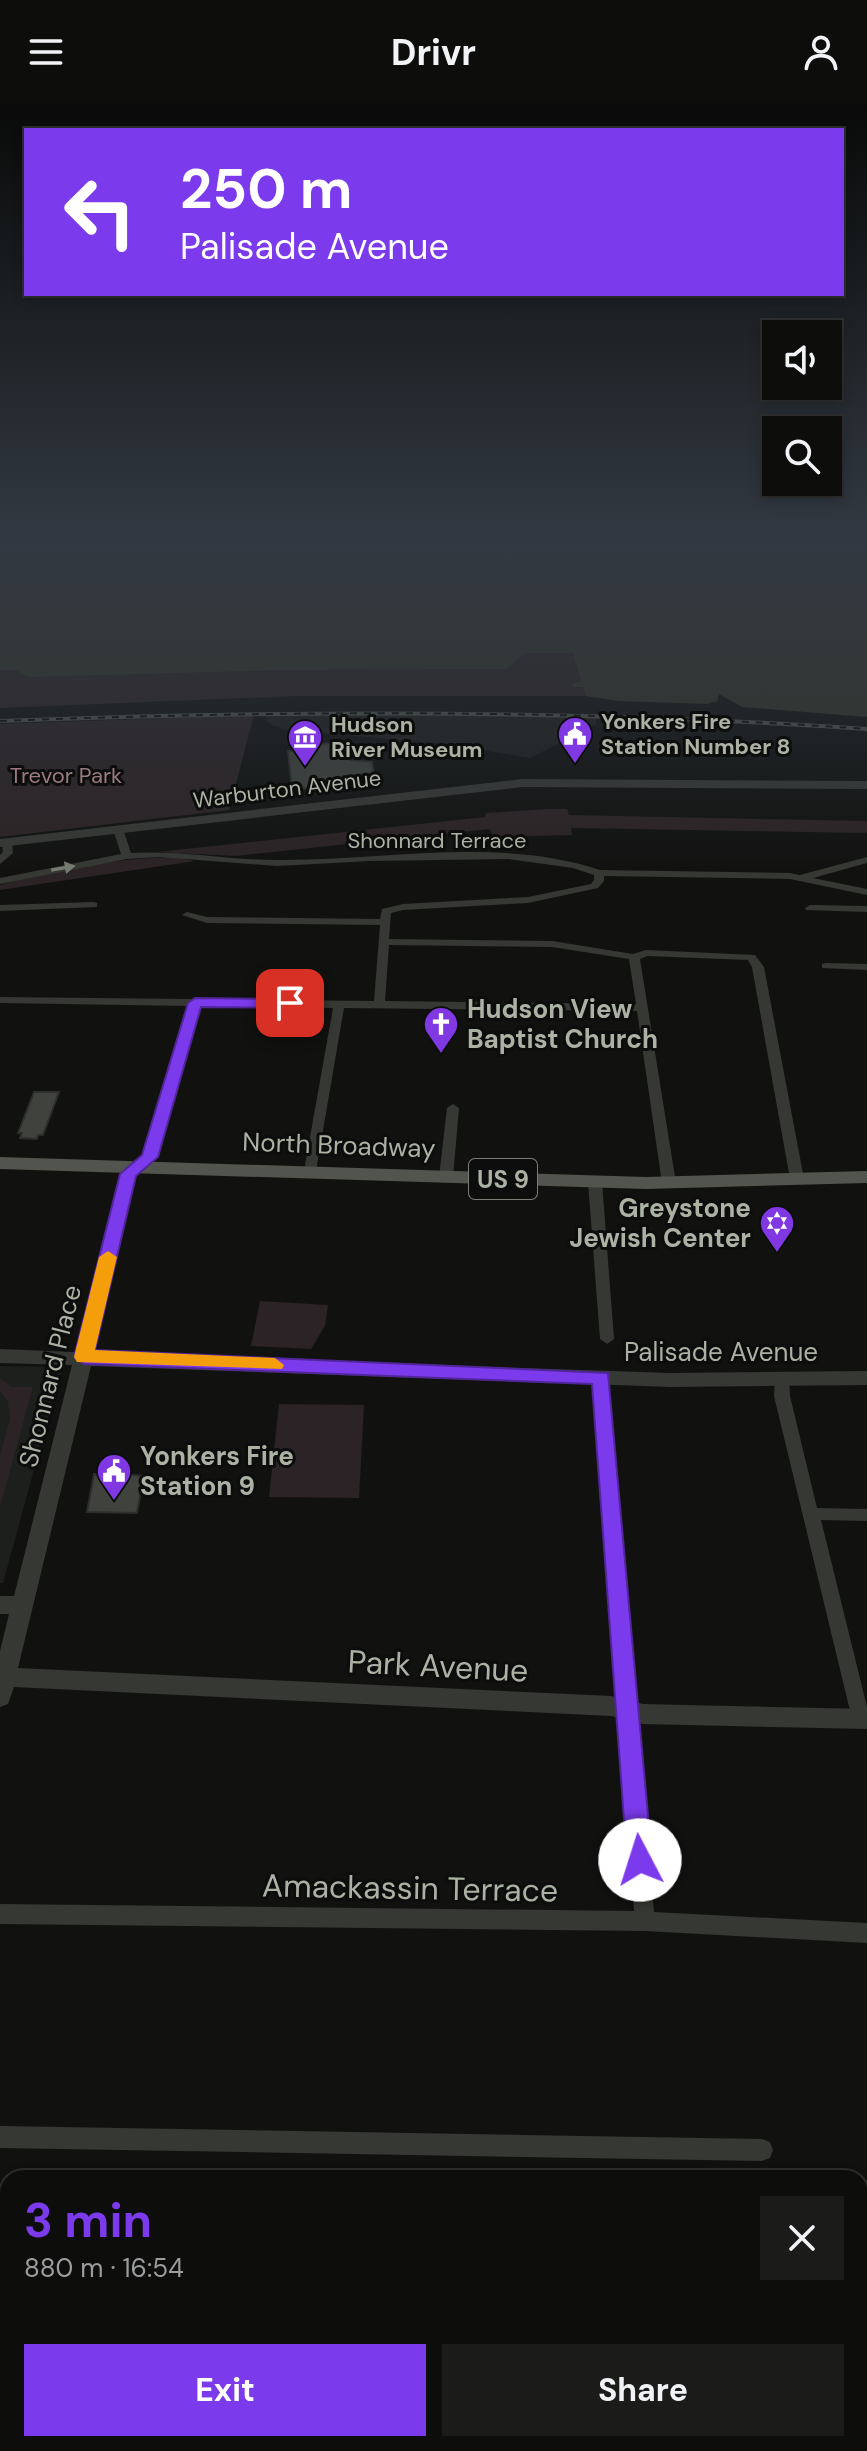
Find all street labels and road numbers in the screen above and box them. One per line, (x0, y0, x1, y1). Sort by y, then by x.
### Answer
street label: Warburton Avenue (191, 763, 383, 815)
street label: Shonnard Terrace (347, 826, 527, 855)
street label: North Broadway (242, 1125, 436, 1165)
road number: US 9 (469, 1159, 537, 1199)
street label: Shonnard Place (11, 1281, 89, 1471)
street label: Palisade Avenue (624, 1335, 818, 1369)
street label: Park Avenue (347, 1640, 529, 1692)
street label: Amackassin Terrace (261, 1864, 559, 1912)

